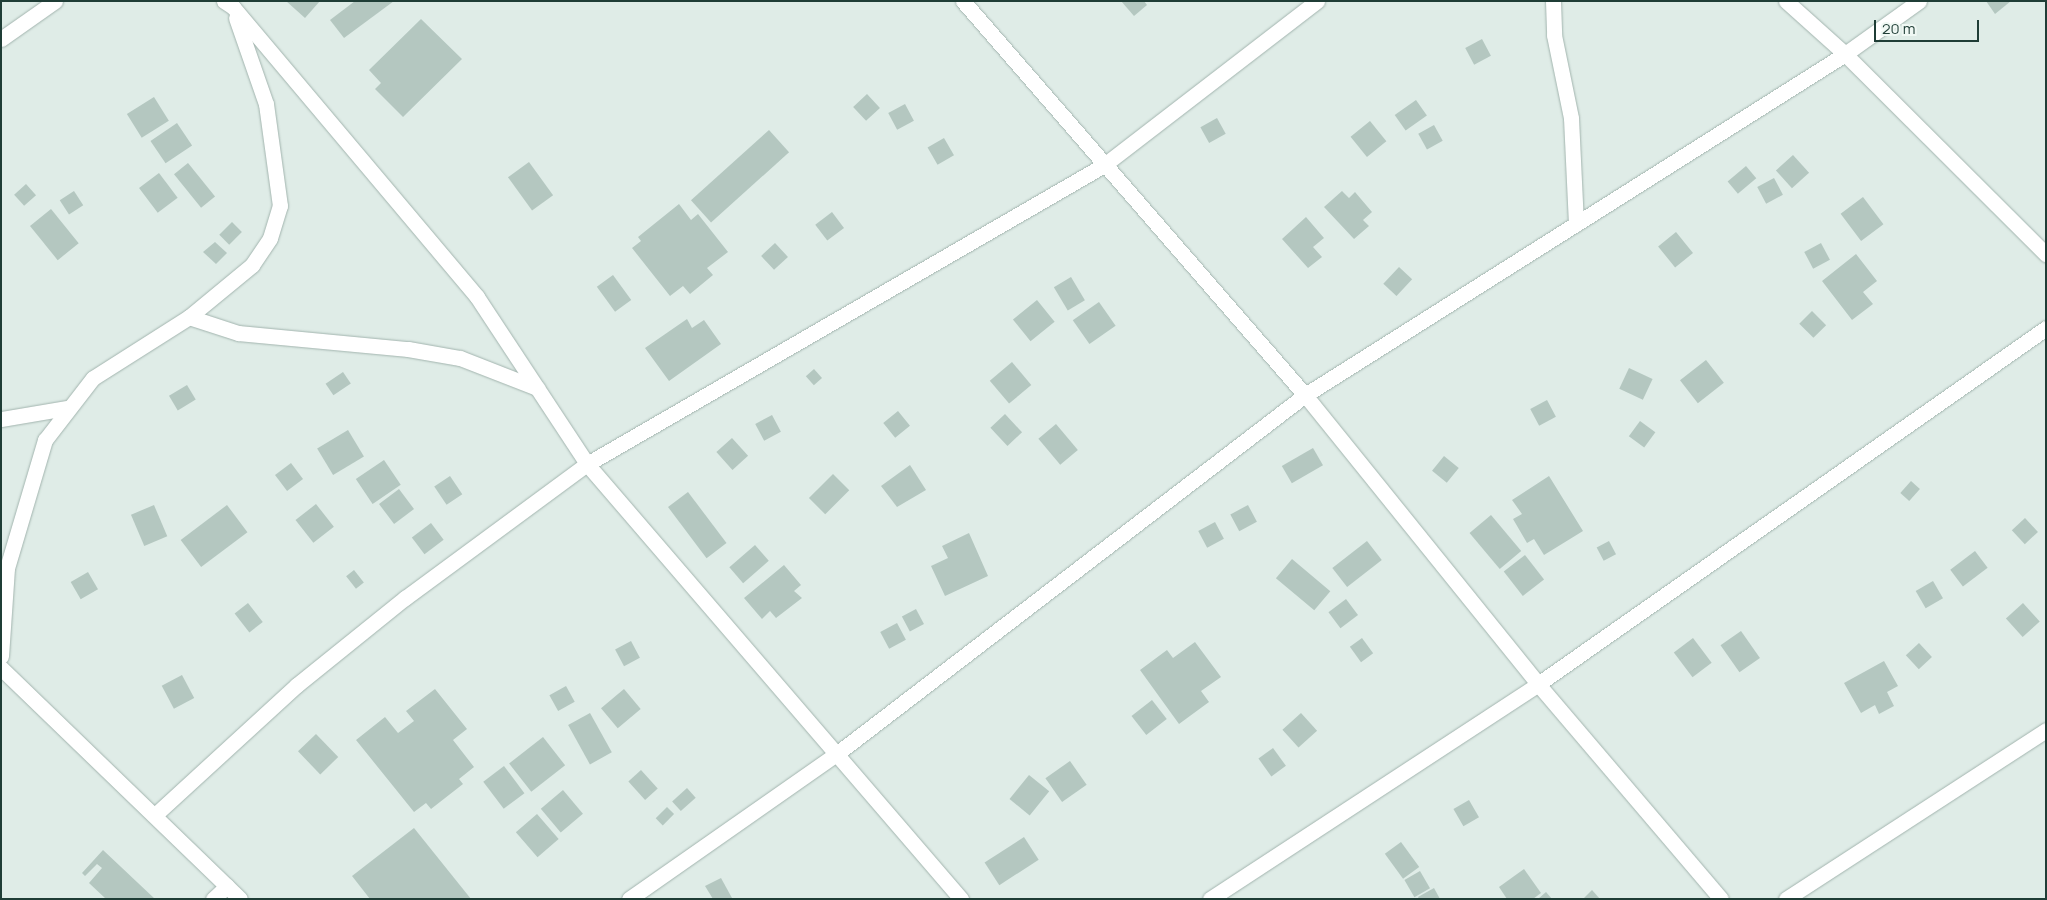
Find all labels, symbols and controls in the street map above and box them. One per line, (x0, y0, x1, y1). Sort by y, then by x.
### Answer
scale bar (1877, 10, 1982, 42)
text: 20 m (1882, 18, 1915, 39)

